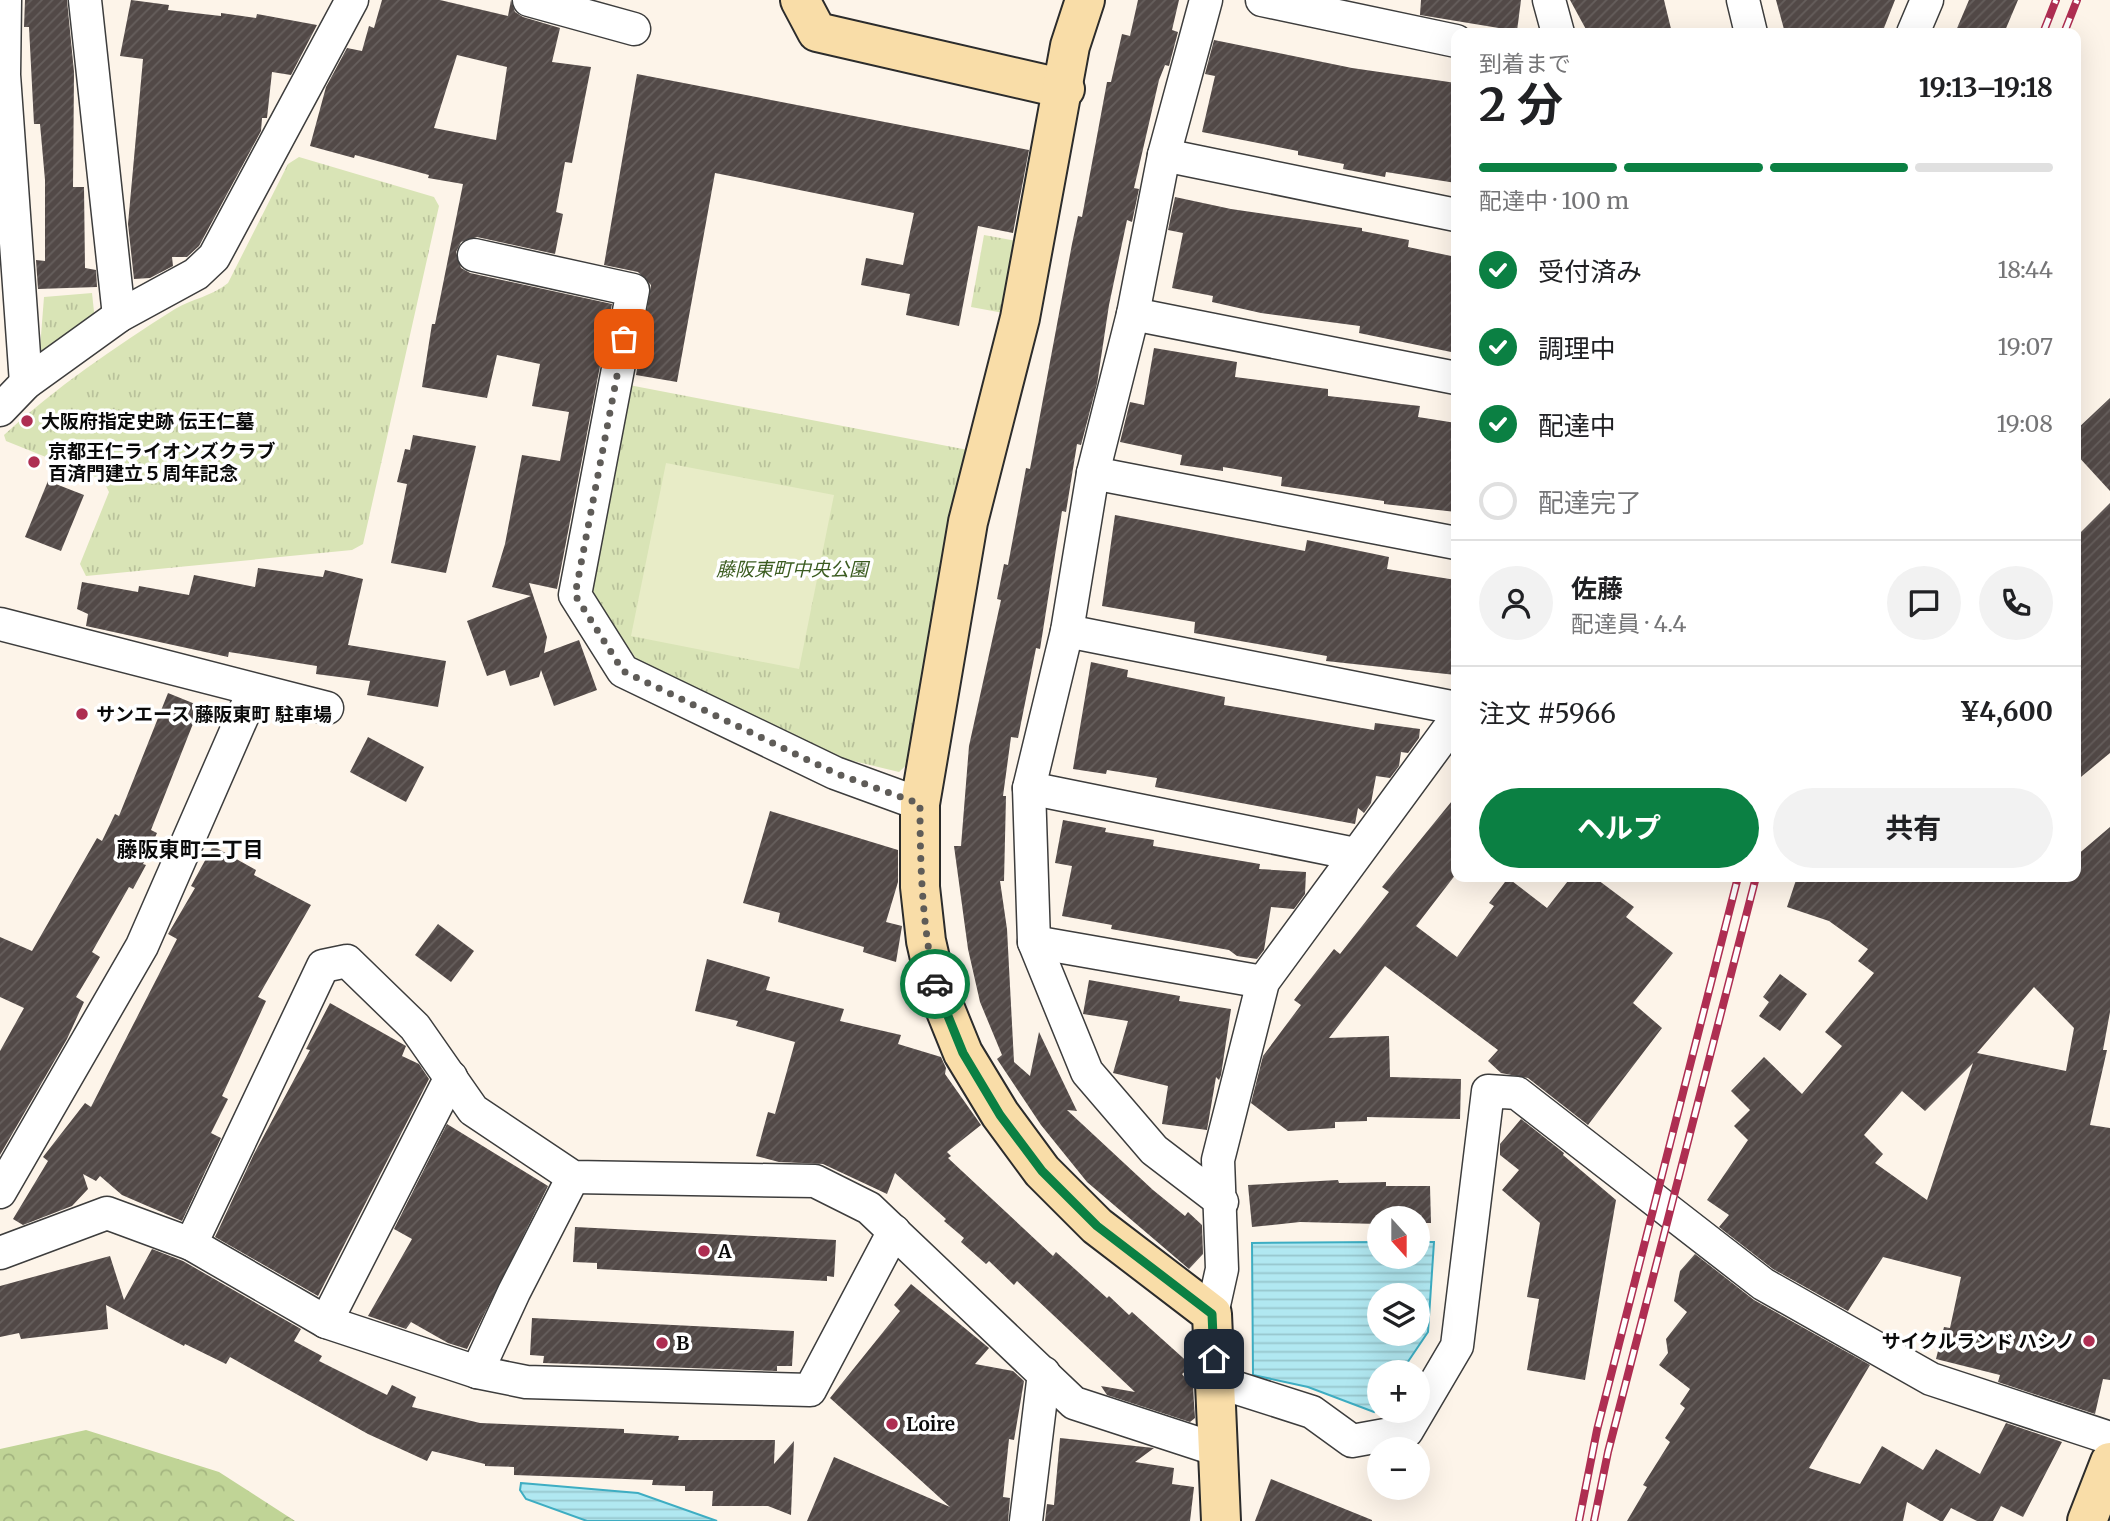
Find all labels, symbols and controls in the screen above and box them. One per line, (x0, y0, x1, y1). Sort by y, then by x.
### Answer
text: 到着まで (1479, 49, 1571, 78)
text: 19:13–19:18 (1919, 71, 2053, 104)
text: 2 分 (1479, 76, 1563, 134)
text: 配達中 · 100 m (1479, 186, 1629, 215)
icon: check (1479, 251, 1517, 289)
text: 受付済み (1538, 255, 1642, 288)
text: 18:44 (1998, 255, 2053, 284)
pin (594, 309, 654, 369)
icon: bag (605, 320, 643, 358)
icon: check (1479, 328, 1517, 366)
text: 調理中 (1538, 332, 1616, 365)
text: 19:07 (1998, 332, 2053, 361)
icon: check (1479, 405, 1517, 443)
place label: 大阪府指定史跡 伝王仁墓 (41, 409, 255, 433)
text: 配達中 (1538, 409, 1616, 442)
text: 19:08 (1996, 409, 2053, 438)
marker: 大阪府指定史跡 伝王仁墓 (19, 413, 35, 429)
place label: 京都王仁ライオンズクラブ 百済門建立５周年記念 (48, 439, 276, 485)
marker: 京都王仁ライオンズクラブ 百済門建立５周年記念 (26, 454, 42, 470)
text: 配達完了 (1538, 486, 1642, 519)
park label: 藤阪東町中央公園 (716, 557, 871, 581)
button: person (1479, 566, 1553, 640)
button: chat (1887, 566, 1961, 640)
button: phone (1979, 566, 2053, 640)
text: 佐藤 (1571, 572, 1623, 605)
text: 配達員 · 4.4 (1571, 609, 1687, 638)
text: ¥4,600 (1960, 695, 2053, 728)
text: 注文 #5966 (1479, 697, 1616, 730)
place label: サンエース 藤阪東町 駐車場 (96, 702, 332, 726)
marker: サンエース 藤阪東町 駐車場 (74, 706, 90, 722)
button: ヘルプ (1479, 788, 1759, 868)
button: 共有 (1773, 788, 2053, 868)
district label: 藤阪東町二丁目 (117, 836, 264, 863)
courier (900, 949, 970, 1019)
icon: car (916, 965, 954, 1003)
north arrow (1367, 1206, 1430, 1269)
map controls (1367, 1206, 1430, 1500)
place label: A (717, 1239, 732, 1263)
marker: A (696, 1243, 712, 1259)
button: layers (1367, 1283, 1430, 1346)
pin (1184, 1329, 1244, 1389)
place label: サイクルランド ハシノ (1881, 1329, 2075, 1353)
place label: B (676, 1331, 689, 1355)
marker: サイクルランド ハシノ (2081, 1333, 2097, 1349)
marker: B (654, 1335, 670, 1351)
icon: home (1195, 1340, 1233, 1378)
button: + (1367, 1360, 1430, 1423)
place label: Loire (906, 1412, 955, 1436)
marker: Loire (884, 1416, 900, 1432)
button: − (1367, 1437, 1430, 1500)

